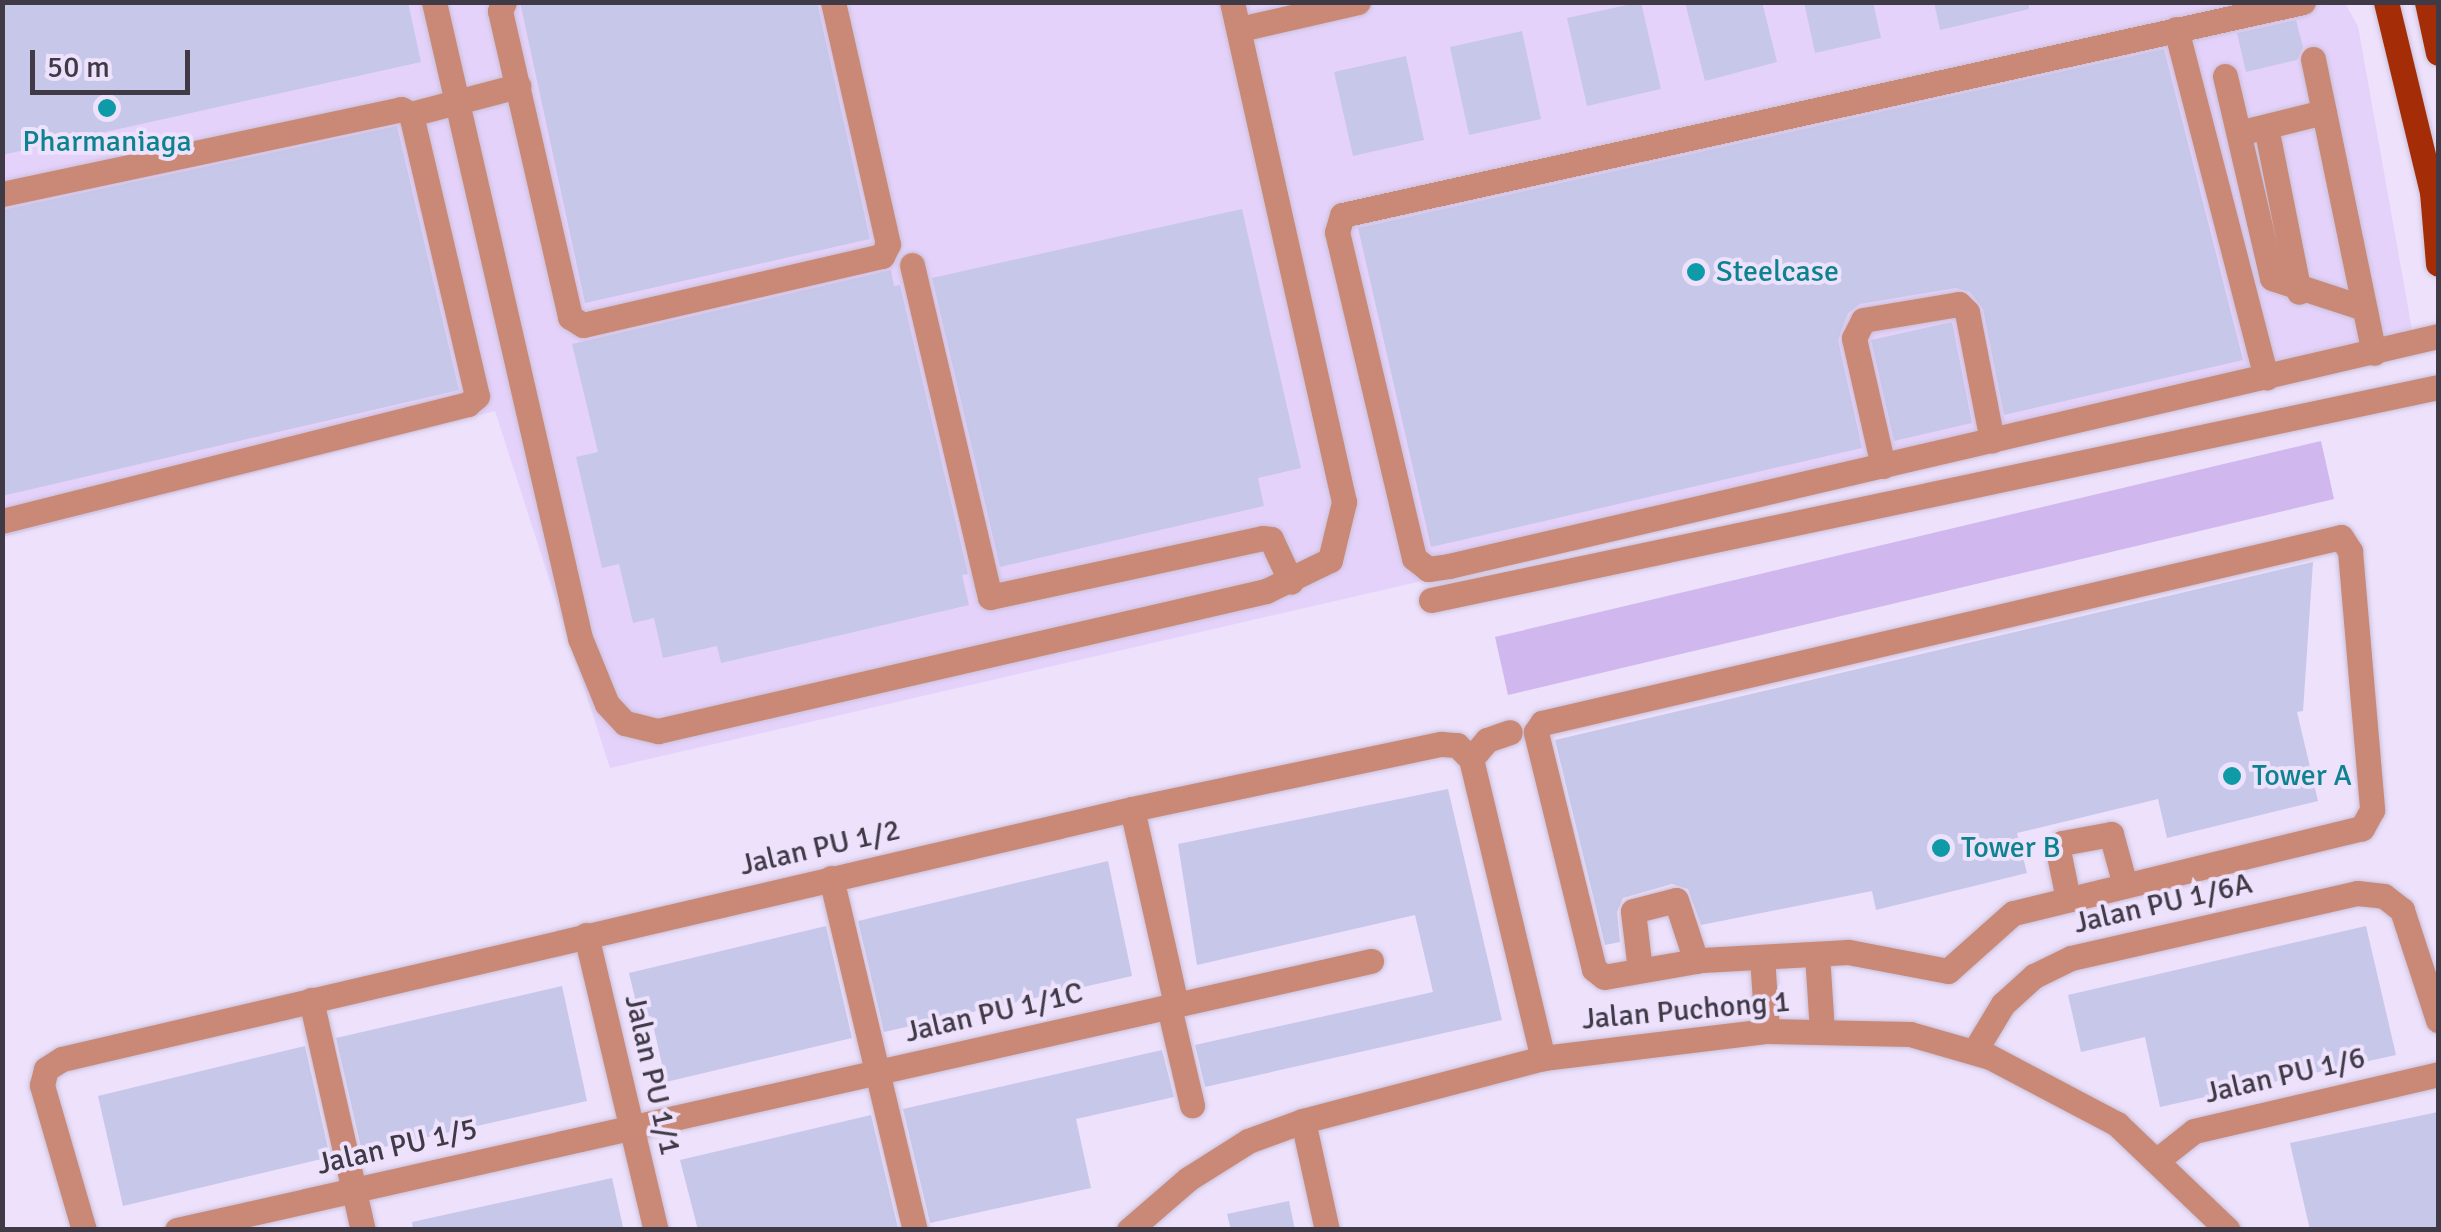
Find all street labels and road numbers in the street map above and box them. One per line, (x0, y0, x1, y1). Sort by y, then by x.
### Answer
street label: Jalan PU 1/2 (736, 812, 904, 884)
street label: Jalan PU 1/6A (2070, 866, 2256, 942)
street label: Jalan PU 1/1C (901, 975, 1087, 1051)
street label: Jalan Puchong 1 (1580, 984, 1792, 1038)
street label: Jalan PU 1/1 (616, 991, 688, 1159)
street label: Jalan PU 1/6 (2201, 1040, 2369, 1112)
street label: Jalan PU 1/5 (313, 1111, 481, 1183)

